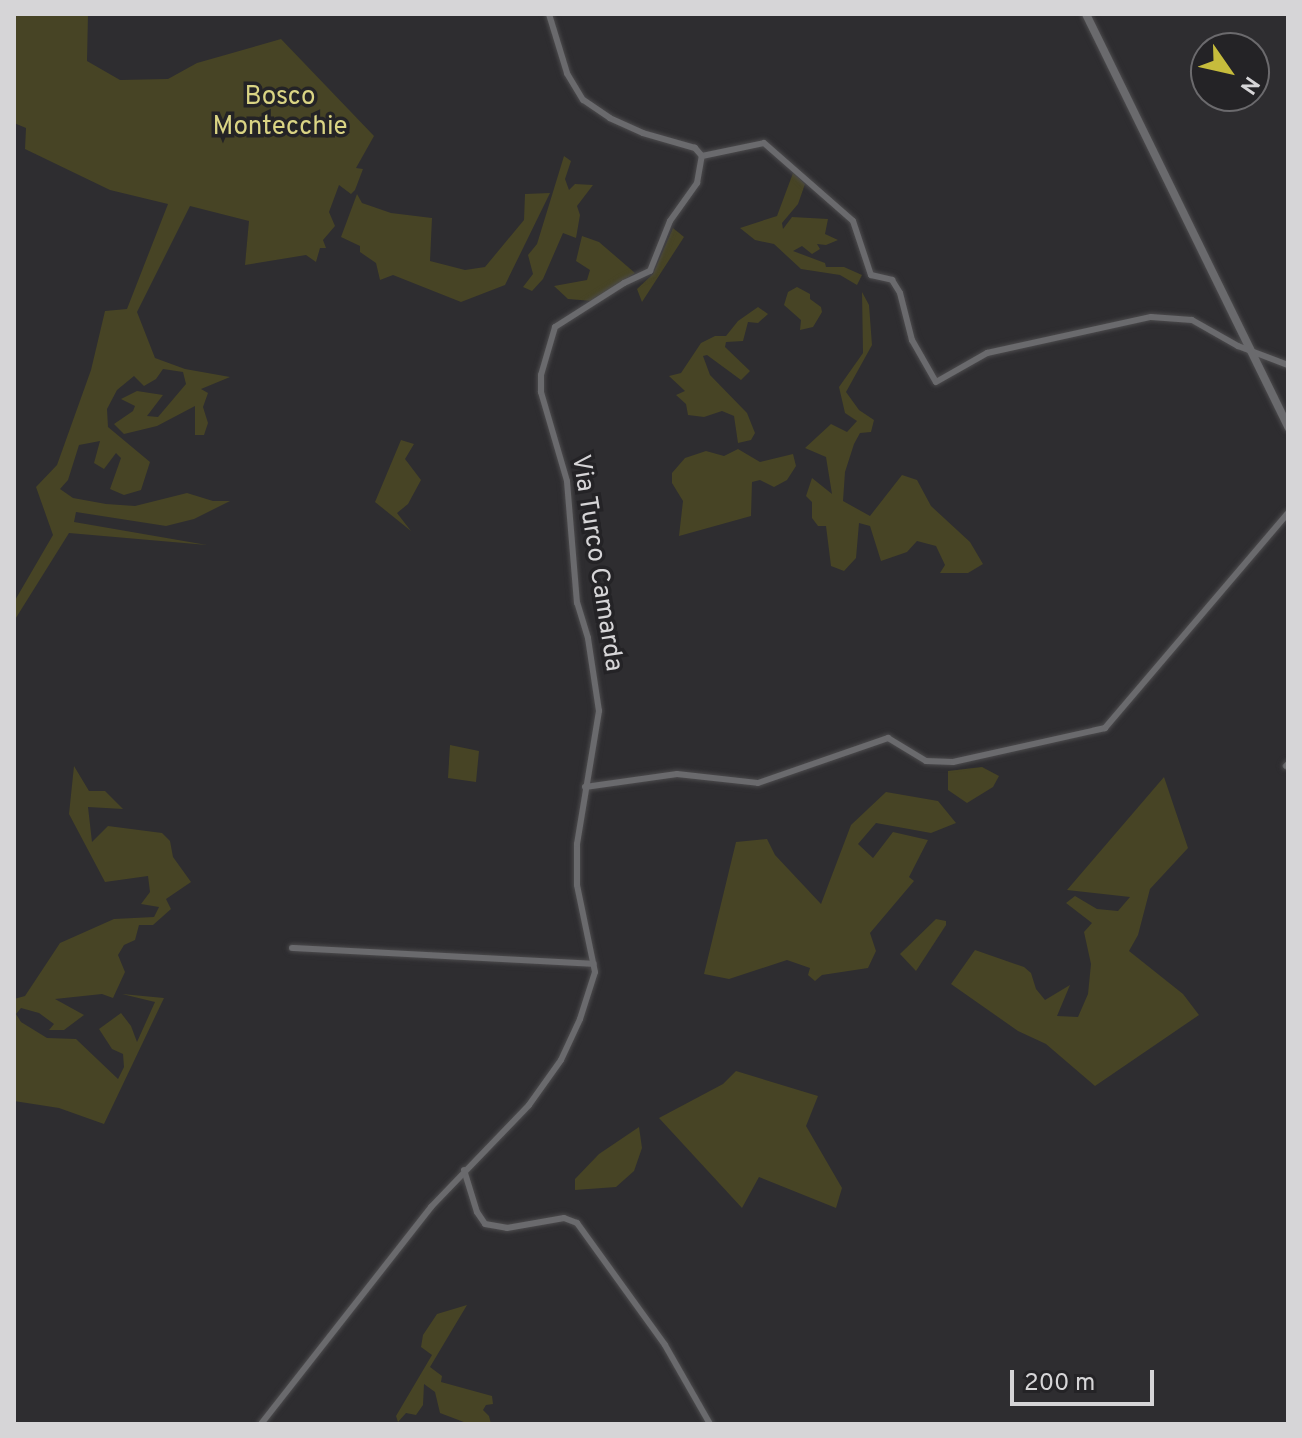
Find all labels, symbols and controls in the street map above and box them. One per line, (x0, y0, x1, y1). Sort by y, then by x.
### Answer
north arrow (1190, 32, 1270, 112)
text: N (1233, 70, 1264, 99)
park label: Bosco Montecchie (212, 82, 348, 144)
street label: Via Turco Camarda (563, 452, 629, 674)
scale bar (1014, 1354, 1158, 1404)
text: 200 m (1024, 1369, 1095, 1399)

